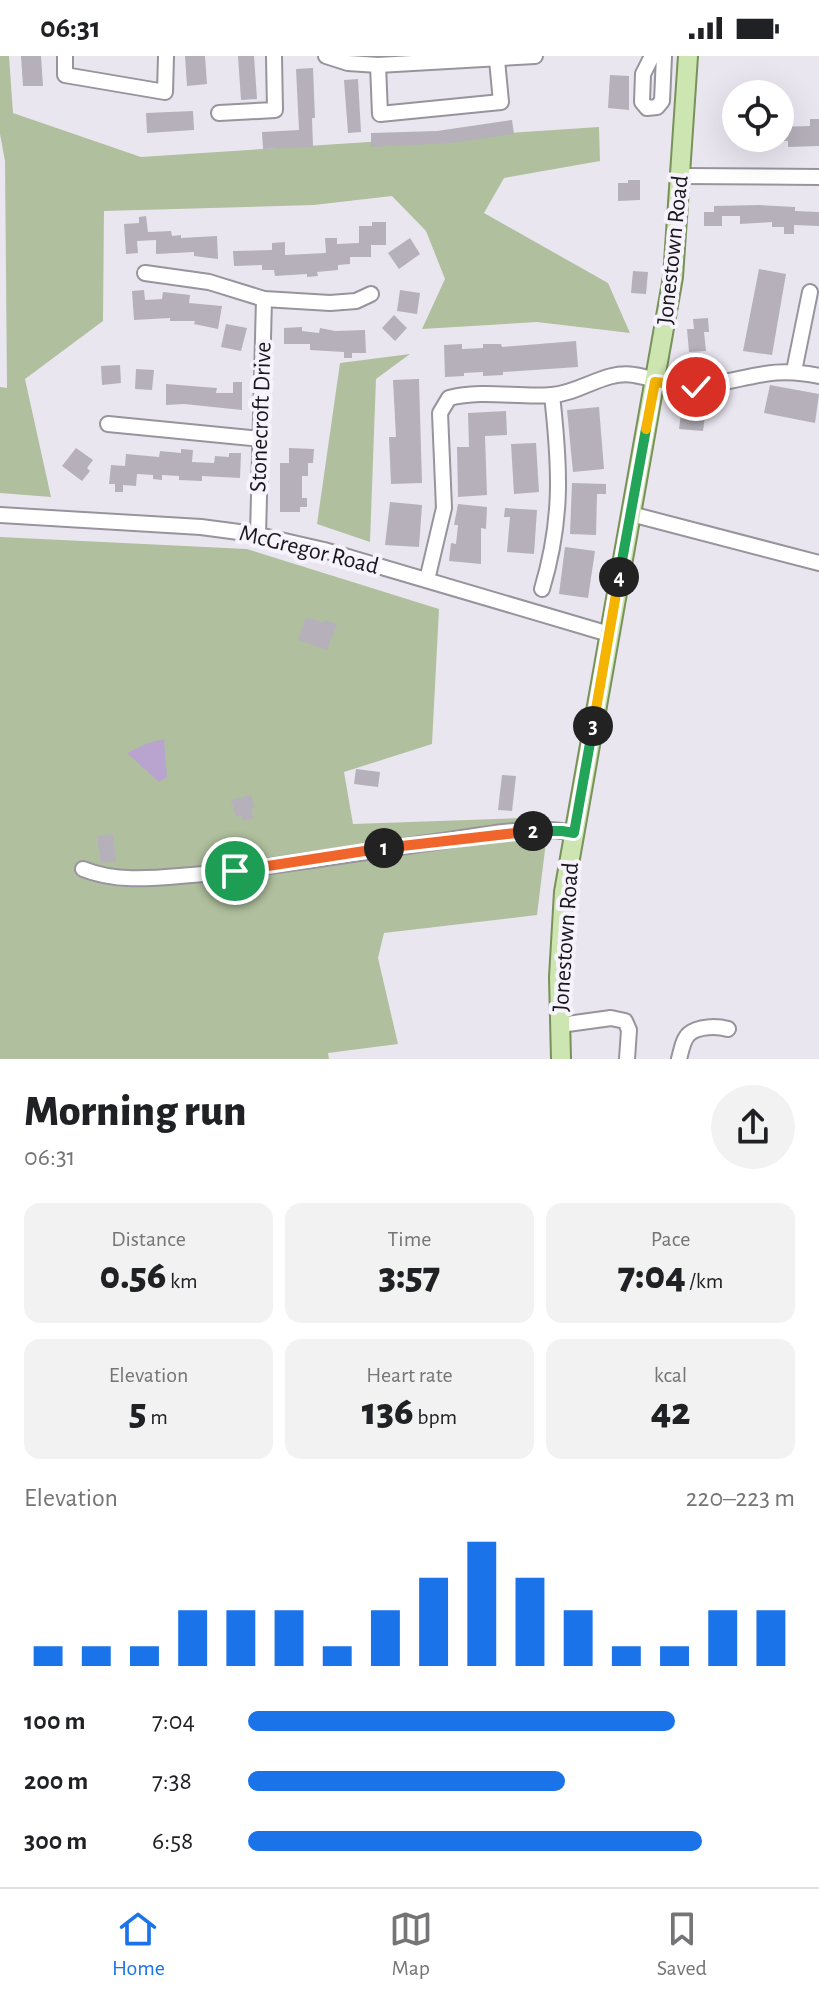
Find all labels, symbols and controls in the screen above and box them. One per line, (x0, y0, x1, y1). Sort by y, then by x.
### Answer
text: 06:31 (40, 13, 101, 43)
map controls (722, 80, 794, 152)
button: locate (722, 80, 794, 152)
street label: Jonestown Road (653, 174, 693, 326)
street label: Stonecroft Drive (246, 341, 276, 493)
pin (662, 353, 730, 421)
icon: check (674, 365, 718, 409)
street label: McGregor Road (237, 521, 381, 579)
pin: 4 (599, 557, 639, 597)
text: 4 (613, 566, 625, 588)
pin: 3 (573, 706, 613, 746)
text: 3 (588, 715, 598, 737)
pin: 2 (513, 811, 553, 851)
text: 2 (528, 820, 538, 842)
pin: 1 (364, 828, 404, 868)
pin (201, 837, 269, 905)
text: 1 (380, 837, 388, 859)
icon: arrive (213, 849, 257, 893)
street label: Jonestown Road (549, 861, 583, 1013)
button: share (711, 1085, 795, 1169)
text: Morning run (24, 1090, 247, 1134)
text: 06:31 (24, 1144, 76, 1170)
text: Distance (111, 1228, 186, 1250)
text: Time (388, 1228, 431, 1250)
text: Pace (651, 1228, 690, 1250)
text: 0.56 (99, 1256, 166, 1296)
text: 3:57 (379, 1256, 440, 1296)
text: 7:04 (618, 1256, 686, 1296)
text: km (166, 1270, 198, 1292)
text: /km (686, 1270, 723, 1292)
text: Elevation (109, 1364, 188, 1386)
text: Heart rate (366, 1364, 453, 1386)
text: kcal (654, 1364, 687, 1386)
text: 5 (129, 1392, 147, 1432)
text: 136 (362, 1392, 414, 1432)
text: 42 (651, 1392, 690, 1432)
text: m (147, 1406, 168, 1428)
text: bpm (414, 1406, 457, 1428)
text: Elevation (24, 1485, 118, 1511)
text: 220–223 m (686, 1485, 795, 1511)
text: 100 m (24, 1708, 85, 1734)
text: 7:04 (152, 1708, 195, 1734)
text: 200 m (24, 1768, 88, 1794)
text: 7:38 (152, 1768, 192, 1794)
text: 300 m (24, 1828, 87, 1854)
text: 6:58 (152, 1828, 193, 1854)
tab: Home (112, 1907, 165, 1981)
tab: Map (389, 1907, 433, 1981)
tab: Saved (657, 1907, 707, 1981)

